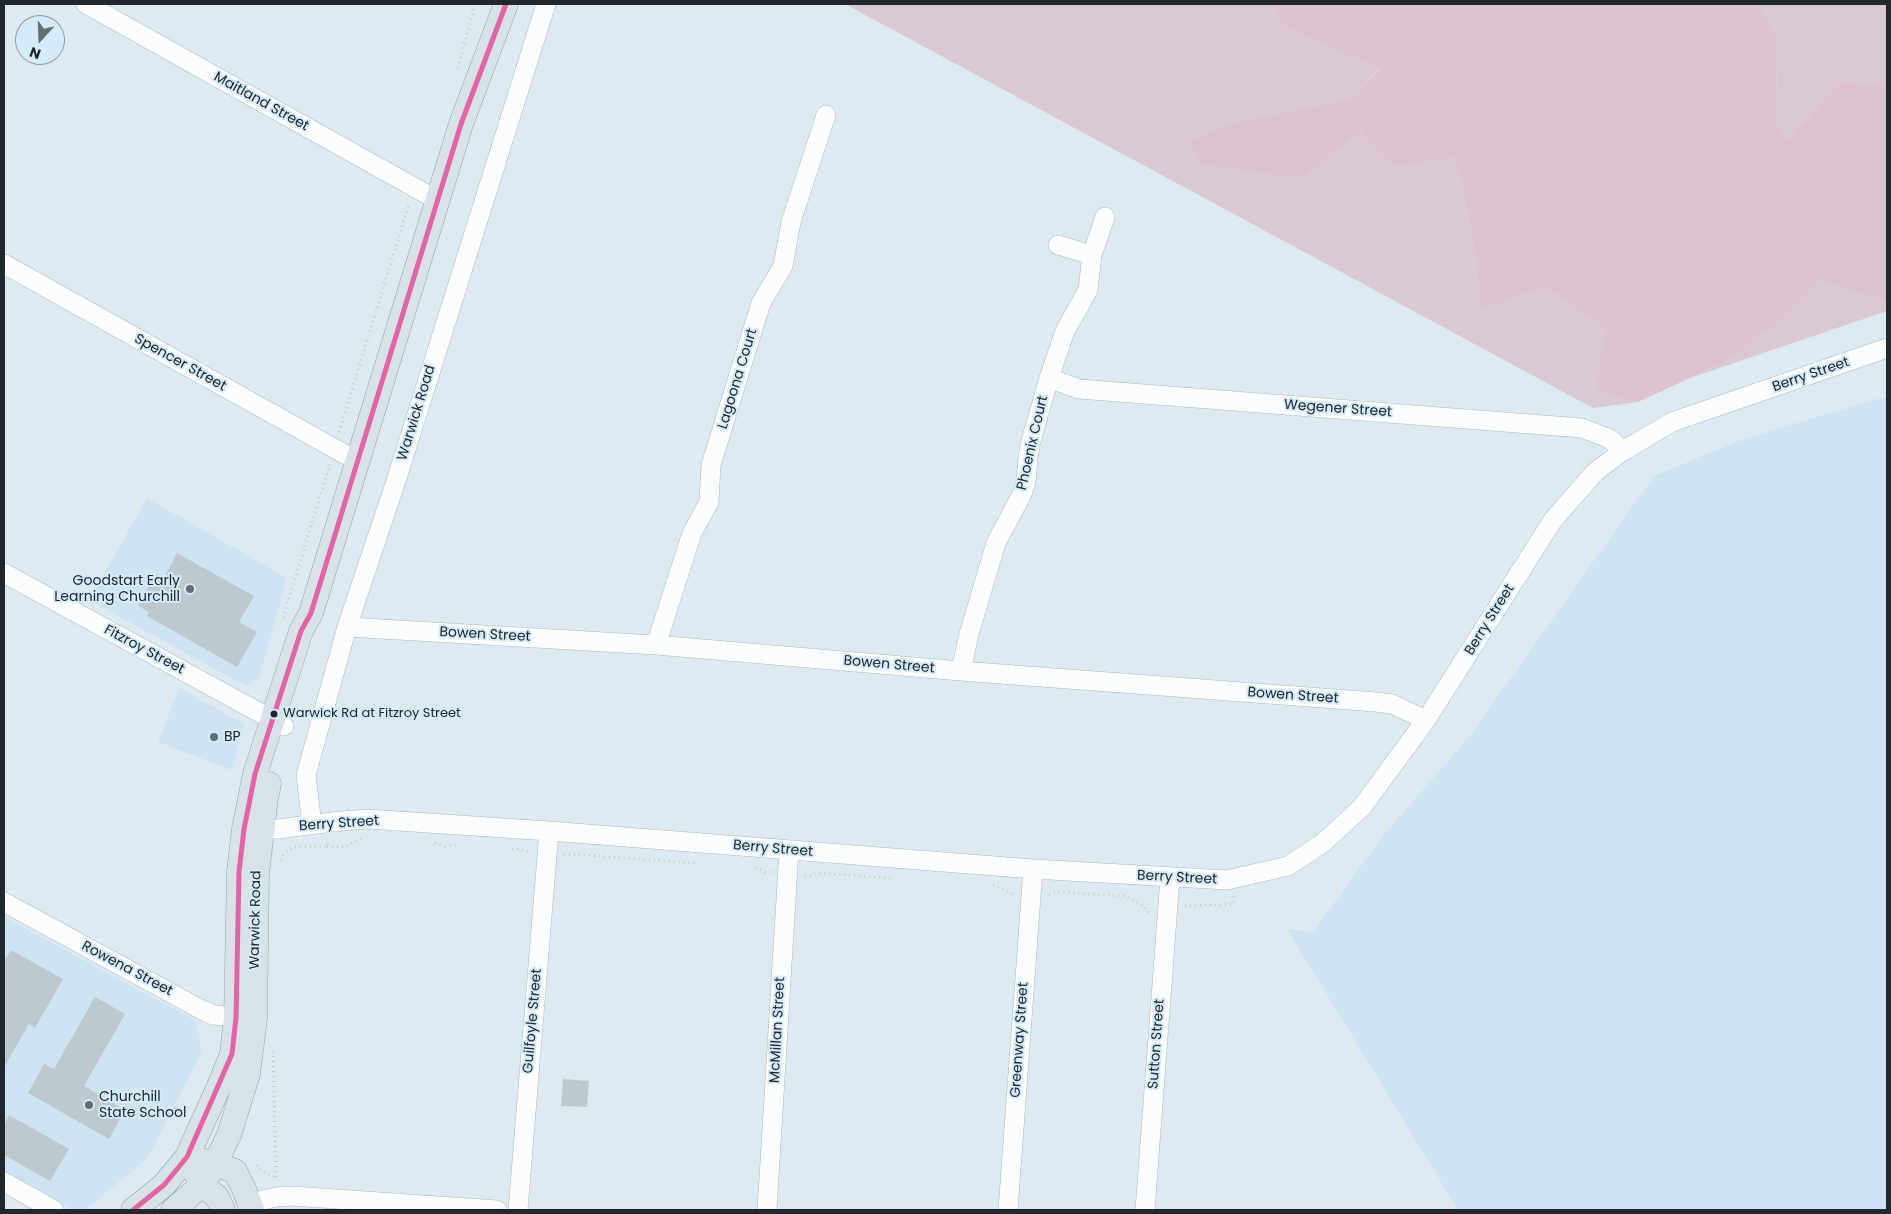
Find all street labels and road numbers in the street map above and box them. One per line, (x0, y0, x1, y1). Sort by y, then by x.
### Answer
street label: Maitland Street (211, 69, 311, 135)
street label: Lagoona Court (715, 327, 761, 431)
street label: Spencer Street (131, 331, 229, 395)
street label: Berry Street (1770, 354, 1852, 396)
street label: Warwick Road (394, 363, 440, 463)
street label: Phoenix Court (1014, 394, 1052, 492)
street label: Wegener Street (1284, 397, 1392, 421)
street label: Berry Street (1462, 581, 1518, 659)
street label: Fitzroy Street (101, 622, 187, 678)
street label: Bowen Street (439, 624, 531, 646)
street label: Bowen Street (843, 653, 935, 677)
street label: Bowen Street (1247, 684, 1339, 708)
street label: Berry Street (298, 813, 380, 835)
street label: Berry Street (732, 837, 814, 861)
street label: Berry Street (1136, 868, 1218, 888)
street label: Warwick Road (247, 870, 265, 970)
street label: Rowena Street (79, 938, 175, 1000)
street label: Guilfoyle Street (520, 968, 546, 1074)
street label: McMillan Street (767, 977, 789, 1083)
street label: Greenway Street (1008, 982, 1032, 1098)
street label: Sutton Street (1145, 999, 1169, 1089)

